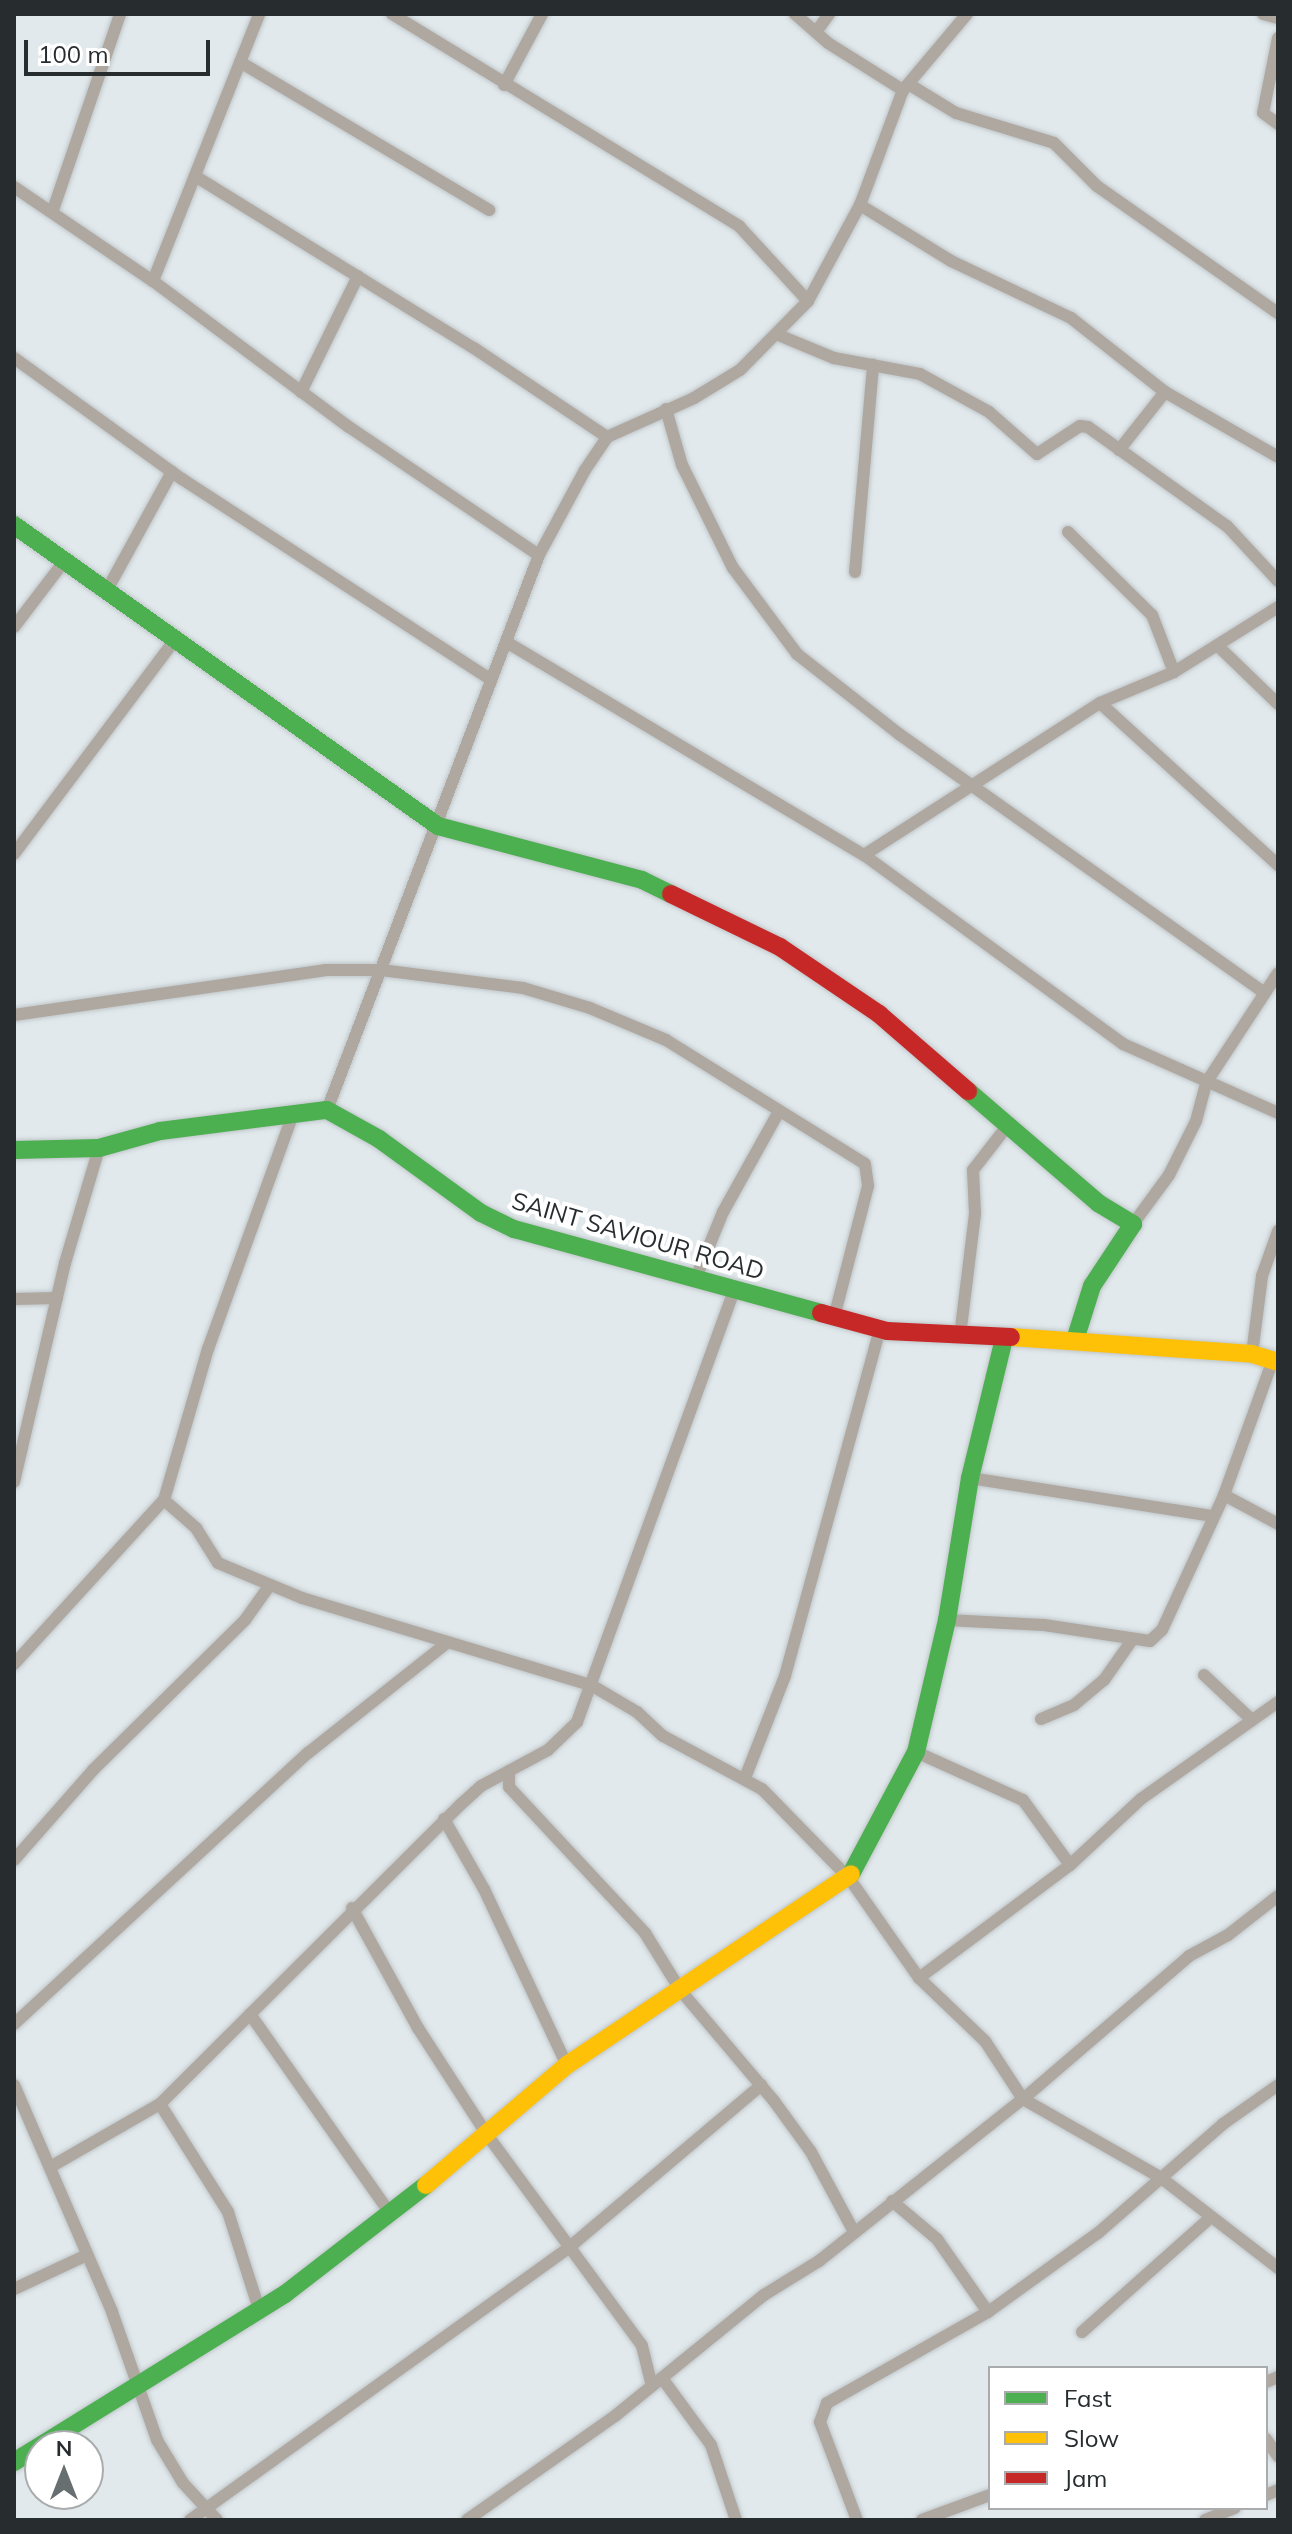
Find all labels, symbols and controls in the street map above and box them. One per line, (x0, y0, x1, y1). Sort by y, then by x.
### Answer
scale bar (28, 24, 214, 74)
text: 100 m (38, 39, 109, 69)
street label: SAINT SAVIOUR ROAD (509, 1186, 767, 1286)
legend (988, 2366, 1268, 2510)
text: Fast (1064, 2383, 1112, 2413)
text: Slow (1064, 2423, 1119, 2453)
north arrow (24, 2430, 104, 2510)
text: N (56, 2434, 72, 2462)
text: Jam (1064, 2463, 1107, 2493)

